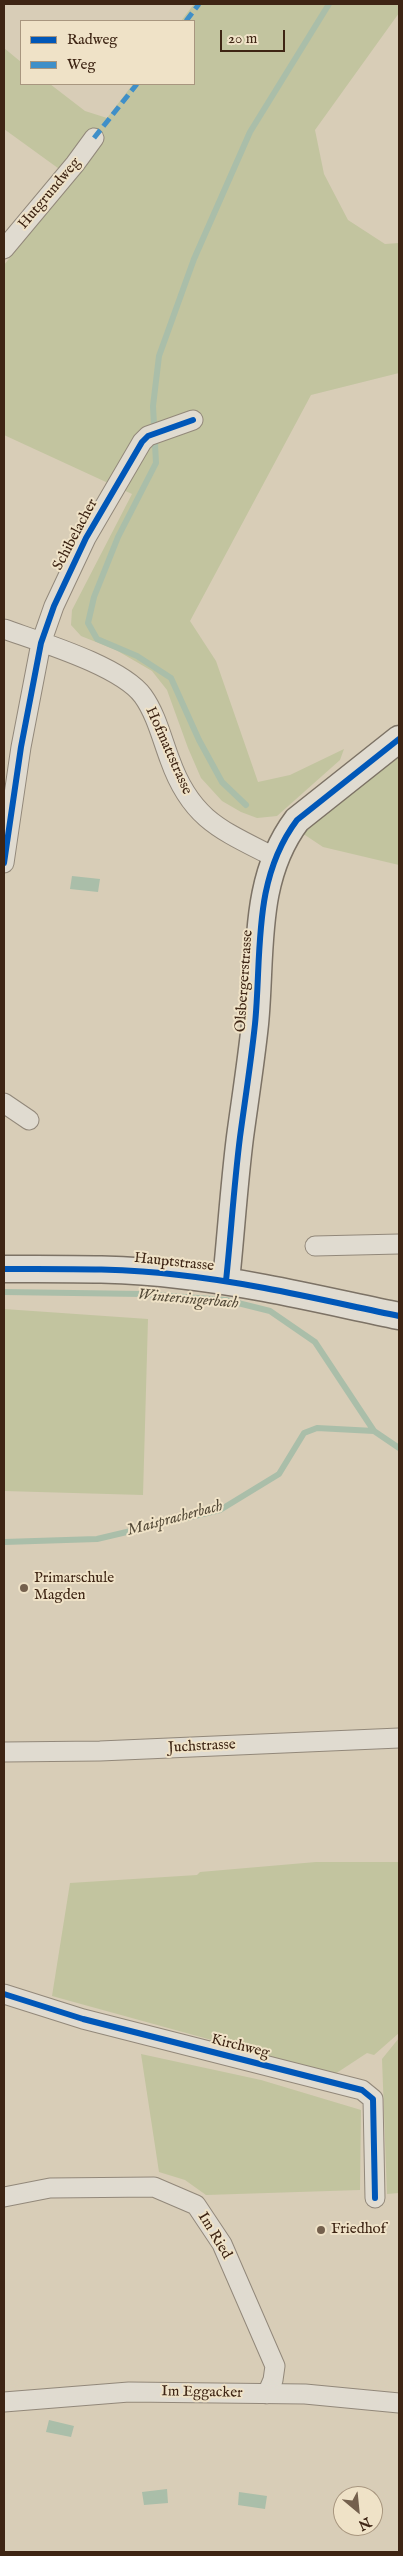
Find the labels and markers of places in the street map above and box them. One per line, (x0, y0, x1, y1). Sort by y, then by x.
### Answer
place label: Primarschule Magden (34, 1570, 114, 1605)
marker: Primarschule Magden (18, 1582, 30, 1594)
place label: Friedhof (331, 2221, 386, 2239)
marker: Friedhof (315, 2224, 327, 2236)

